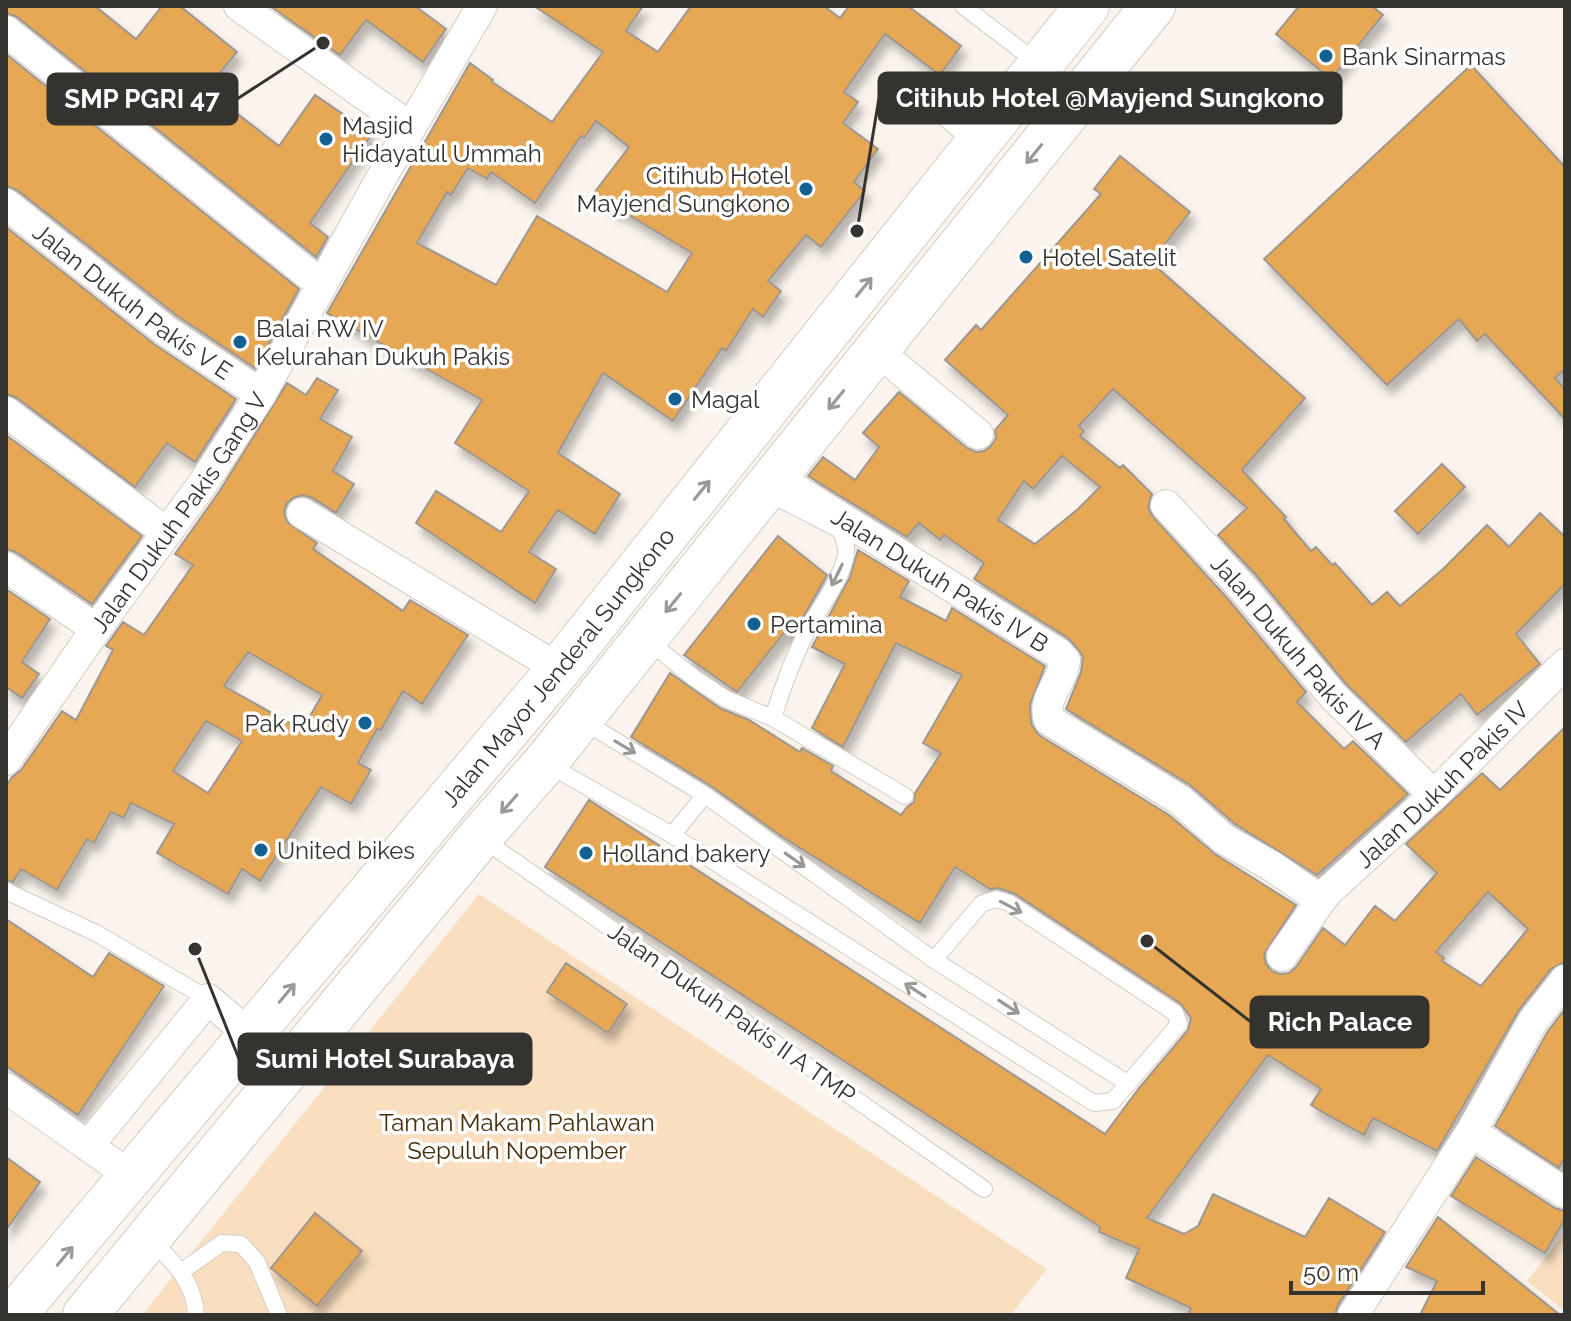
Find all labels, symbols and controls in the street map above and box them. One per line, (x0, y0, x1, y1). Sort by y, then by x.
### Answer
place label: Bank Sinarmas (1342, 42, 1506, 71)
marker: Bank Sinarmas (1317, 47, 1335, 65)
callout: Citihub Hotel @Mayjend Sungkono (879, 73, 1341, 123)
callout: SMP PGRI 47 (48, 74, 237, 124)
text: Citihub Hotel @Mayjend Sungkono (896, 83, 1324, 113)
text: SMP PGRI 47 (64, 84, 220, 114)
place label: Masjid Hidayatul Ummah (342, 111, 542, 168)
marker: Masjid Hidayatul Ummah (317, 130, 335, 148)
one-way arrow (1025, 143, 1043, 164)
place label: Citihub Hotel Mayjend Sungkono (577, 161, 790, 218)
marker: Citihub Hotel Mayjend Sungkono (797, 180, 815, 198)
street label: Jalan Dukuh Pakis V E (28, 217, 238, 385)
place label: Hotel Satelit (1042, 243, 1177, 272)
marker: Hotel Satelit (1017, 248, 1035, 266)
one-way arrow (855, 277, 873, 298)
place label: Balai RW IV Kelurahan Dukuh Pakis (256, 314, 510, 371)
marker: Balai RW IV Kelurahan Dukuh Pakis (231, 333, 249, 351)
place label: Magal (691, 385, 760, 414)
street label: Jalan Dukuh Pakis Gang V (84, 387, 273, 638)
one-way arrow (827, 389, 845, 410)
marker: Magal (666, 390, 684, 408)
one-way arrow (693, 480, 711, 501)
street label: Jalan Dukuh Pakis IV B (827, 501, 1054, 658)
street label: Jalan Mayor Jenderal Sungkono (435, 522, 681, 812)
street label: Jalan Dukuh Pakis IV A (1205, 549, 1392, 755)
one-way arrow (829, 562, 844, 586)
one-way arrow (664, 592, 682, 613)
place label: Pertamina (770, 610, 883, 639)
marker: Pertamina (745, 615, 763, 633)
street label: Jalan Dukuh Pakis IV (1349, 695, 1534, 874)
place label: Pak Rudy (245, 709, 349, 738)
marker: Pak Rudy (356, 714, 374, 732)
one-way arrow (613, 739, 636, 755)
one-way arrow (500, 794, 518, 814)
place label: United bikes (277, 836, 415, 865)
place label: Holland bakery (602, 839, 770, 868)
marker: United bikes (252, 841, 270, 859)
marker: Holland bakery (577, 844, 595, 862)
one-way arrow (783, 852, 805, 868)
one-way arrow (999, 899, 1023, 915)
street label: Jalan Dukuh Pakis II A TMP (603, 917, 861, 1110)
one-way arrow (905, 982, 927, 999)
one-way arrow (278, 983, 296, 1004)
callout: Rich Palace (1251, 997, 1428, 1047)
one-way arrow (997, 1000, 1020, 1016)
text: Rich Palace (1268, 1007, 1413, 1037)
callout: Sumi Hotel Surabaya (239, 1034, 531, 1084)
text: Sumi Hotel Surabaya (255, 1044, 515, 1074)
park label: Taman Makam Pahlawan Sepuluh Nopember (379, 1108, 655, 1165)
scale bar (1291, 1245, 1483, 1295)
one-way arrow (56, 1246, 74, 1266)
text: 50 m (1303, 1258, 1359, 1287)

